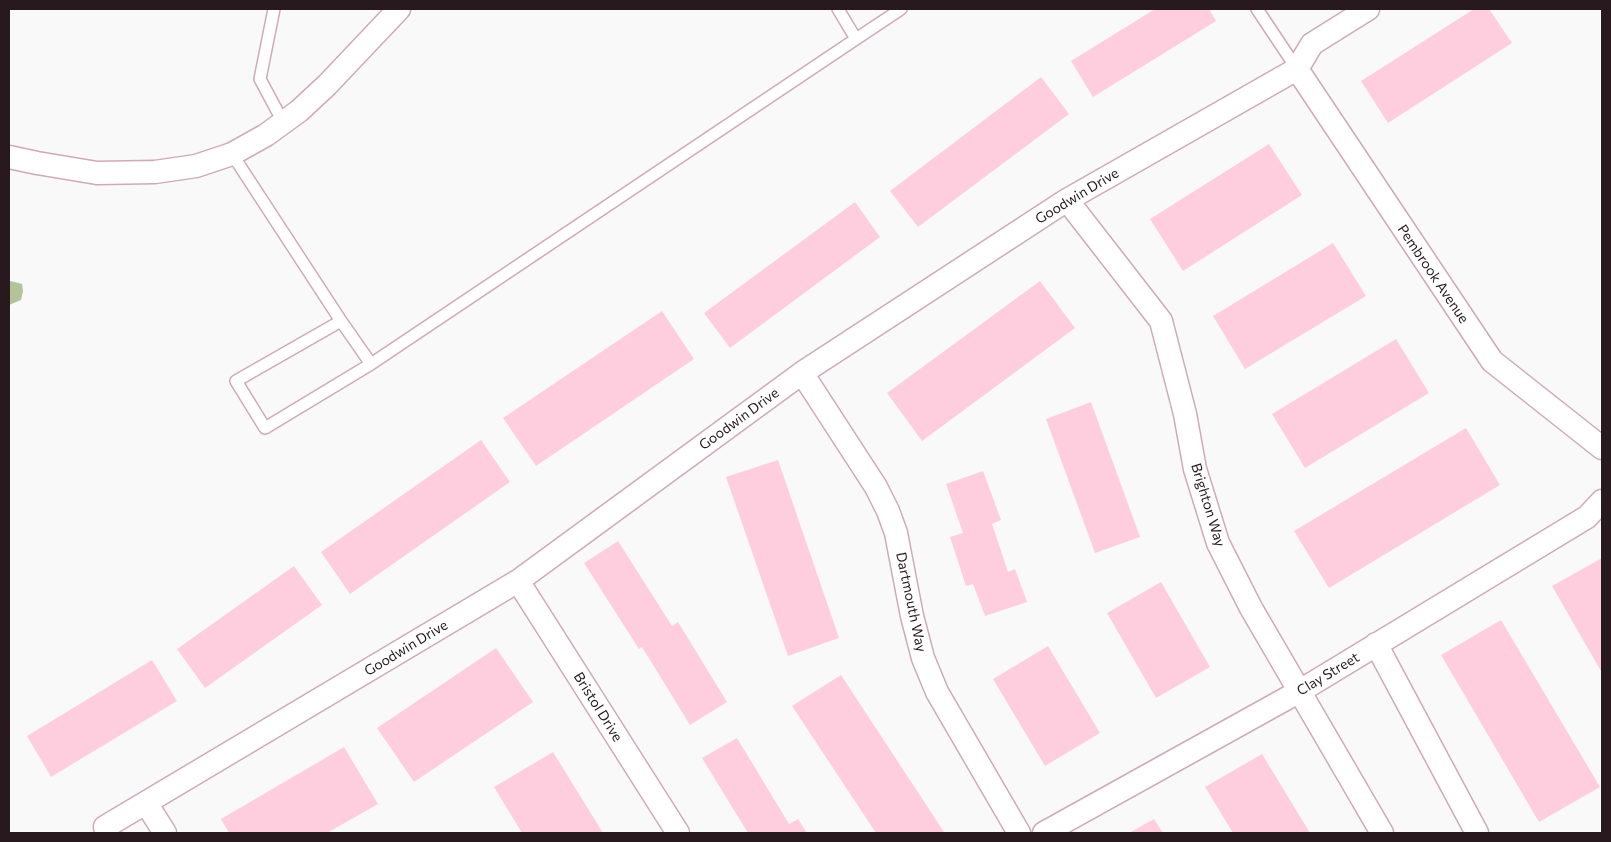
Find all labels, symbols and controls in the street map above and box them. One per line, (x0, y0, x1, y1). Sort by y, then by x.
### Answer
street label: Goodwin Drive (1032, 164, 1122, 228)
street label: Pembrook Avenue (1394, 221, 1472, 327)
street label: Goodwin Drive (696, 384, 782, 454)
street label: Brighton Way (1187, 461, 1229, 549)
street label: Dartmouth Way (892, 550, 930, 654)
street label: Goodwin Drive (361, 616, 451, 680)
street label: Clay Street (1294, 649, 1362, 699)
street label: Bristol Drive (570, 669, 626, 745)

